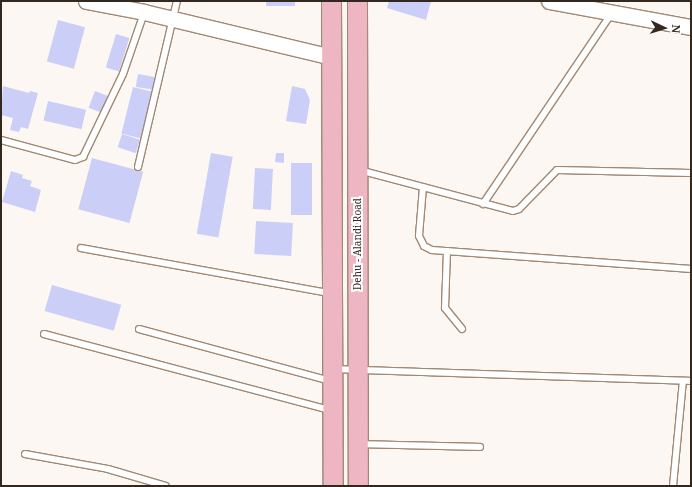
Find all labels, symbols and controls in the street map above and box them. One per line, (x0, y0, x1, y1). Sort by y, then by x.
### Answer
north arrow (644, 8, 684, 48)
text: N (669, 24, 684, 34)
street label: Dehu - Alandi Road (352, 198, 364, 290)

